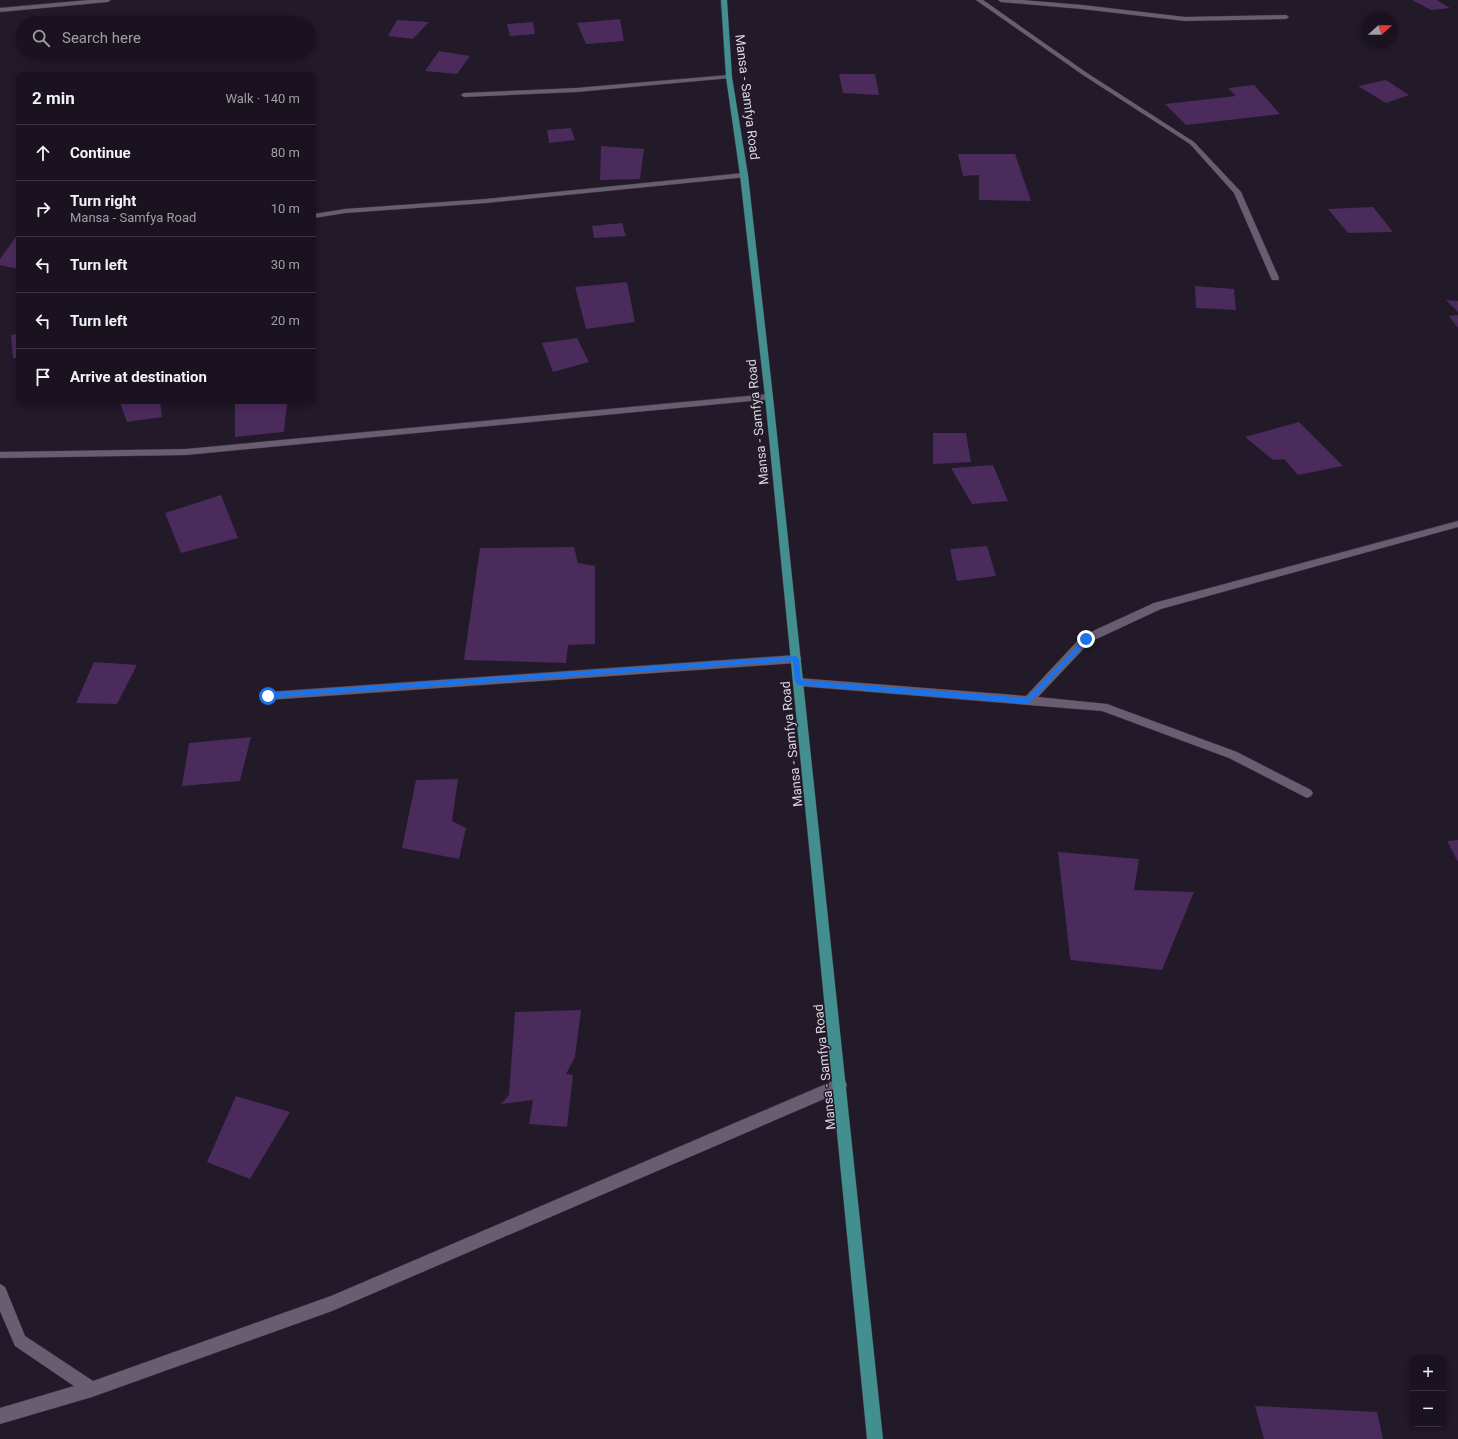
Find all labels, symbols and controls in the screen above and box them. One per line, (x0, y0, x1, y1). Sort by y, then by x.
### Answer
north arrow (1362, 12, 1398, 48)
search box (16, 16, 316, 60)
icon: search (30, 27, 52, 49)
text: Search here (62, 29, 141, 47)
street label: Mansa - Samfya Road (732, 33, 763, 161)
text: 2 min (32, 88, 75, 108)
text: Walk · 140 m (225, 91, 300, 106)
icon: ahead (32, 142, 54, 164)
text: Continue (70, 144, 131, 162)
text: 80 m (271, 145, 300, 160)
text: Turn right (70, 192, 136, 210)
icon: right (32, 198, 54, 220)
text: 10 m (271, 201, 300, 216)
text: Mansa - Samfya Road (70, 210, 196, 225)
icon: left (32, 254, 54, 276)
text: Turn left (70, 256, 127, 274)
text: 30 m (271, 257, 300, 272)
icon: left (32, 310, 54, 332)
text: Turn left (70, 312, 127, 330)
text: 20 m (271, 313, 300, 328)
street label: Mansa - Samfya Road (743, 358, 772, 486)
icon: arrive (32, 366, 54, 388)
text: Arrive at destination (70, 368, 207, 386)
route end (1077, 630, 1095, 648)
street label: Mansa - Samfya Road (777, 680, 806, 808)
route start (259, 687, 277, 705)
street label: Mansa - Samfya Road (810, 1003, 839, 1131)
map controls (1410, 1355, 1446, 1427)
button: + (1410, 1355, 1446, 1391)
button: − (1410, 1391, 1446, 1427)

